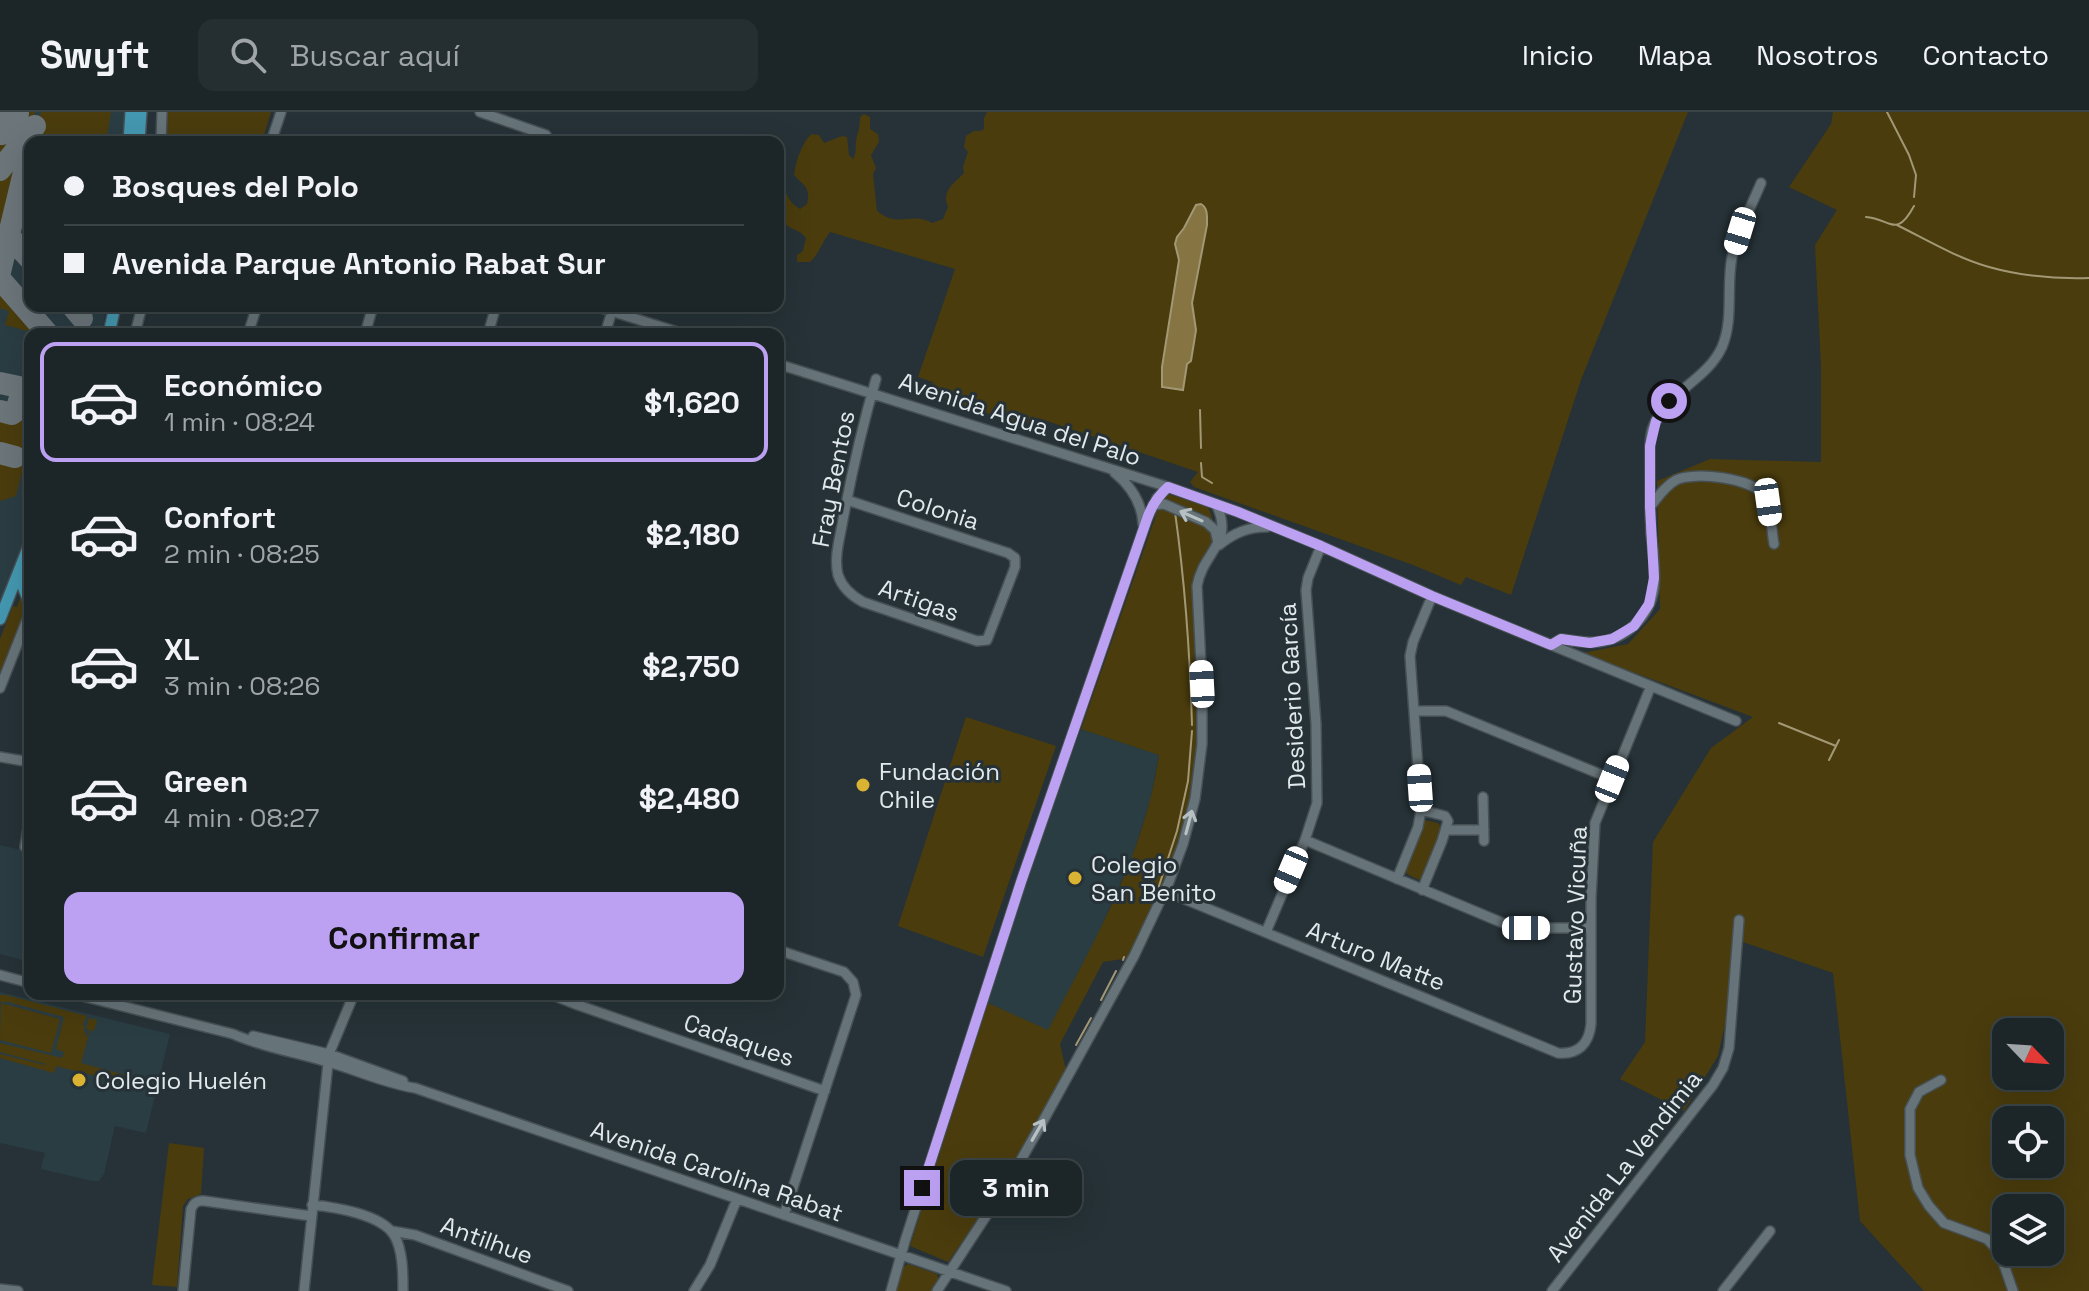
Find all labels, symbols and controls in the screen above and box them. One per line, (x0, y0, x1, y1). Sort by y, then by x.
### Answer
search box (198, 19, 758, 91)
text: Swyft (40, 31, 150, 79)
icon: search (226, 33, 270, 77)
text: Buscar aquí (290, 36, 460, 75)
text: Inicio (1522, 37, 1594, 73)
text: Mapa (1638, 37, 1712, 73)
text: Nosotros (1756, 37, 1879, 73)
text: Contacto (1923, 37, 2049, 73)
text: Bosques del Polo (112, 167, 359, 206)
car (1722, 205, 1758, 257)
text: Avenida Parque Antonio Rabat Sur (112, 244, 606, 283)
street label: Avenida Agua del Palo (895, 365, 1145, 473)
icon: car (68, 366, 140, 438)
text: Económico (164, 366, 323, 405)
text: $1,620 (644, 383, 740, 422)
route start (1651, 383, 1687, 419)
text: 1 min · 08:24 (164, 405, 315, 439)
street label: Fray Bentos (805, 408, 861, 550)
car (1753, 477, 1783, 527)
street label: Colonia (893, 481, 984, 537)
icon: car (68, 498, 140, 570)
text: Confort (164, 498, 276, 537)
one-way arrow (1180, 507, 1204, 522)
text: $2,180 (646, 515, 740, 554)
text: 2 min · 08:25 (164, 537, 320, 571)
street label: Artigas (875, 572, 963, 628)
street label: Desiderio García (1272, 602, 1312, 790)
icon: car (68, 630, 140, 702)
text: XL (164, 630, 200, 669)
text: $2,750 (642, 647, 740, 686)
car (1189, 659, 1215, 709)
text: 3 min · 08:26 (164, 669, 320, 703)
car (1592, 752, 1632, 806)
place label: Fundación Chile (879, 756, 1000, 815)
icon: car (68, 762, 140, 834)
text: Green (164, 762, 248, 801)
car (1406, 763, 1434, 813)
marker: Fundación Chile (854, 776, 872, 794)
text: $2,480 (639, 779, 740, 818)
text: 4 min · 08:27 (164, 801, 319, 835)
one-way arrow (1182, 809, 1197, 835)
street label: Gustavo Vicuña (1556, 825, 1594, 1005)
car (1271, 843, 1311, 897)
place label: Colegio San Benito (1091, 849, 1217, 908)
marker: Colegio San Benito (1066, 869, 1084, 887)
button: Confirmar (64, 892, 744, 984)
street label: Arturo Matte (1302, 914, 1450, 998)
car (1502, 916, 1550, 940)
street label: Cadaques (680, 1007, 798, 1073)
north arrow (1992, 1018, 2064, 1090)
map controls (1992, 1018, 2064, 1266)
street label: Avenida La Vendimia (1540, 1064, 1709, 1268)
place label: Colegio Huelén (95, 1065, 267, 1096)
marker: Colegio Huelén (70, 1071, 88, 1089)
button: locate (1992, 1106, 2064, 1178)
street label: Avenida Carolina Rabat (587, 1113, 847, 1229)
one-way arrow (1030, 1119, 1046, 1142)
callout: 3 min (950, 1160, 1082, 1216)
route end (904, 1170, 940, 1206)
text: 3 min (982, 1171, 1050, 1205)
button: layers (1992, 1194, 2064, 1266)
street label: Antilhue (437, 1209, 537, 1271)

